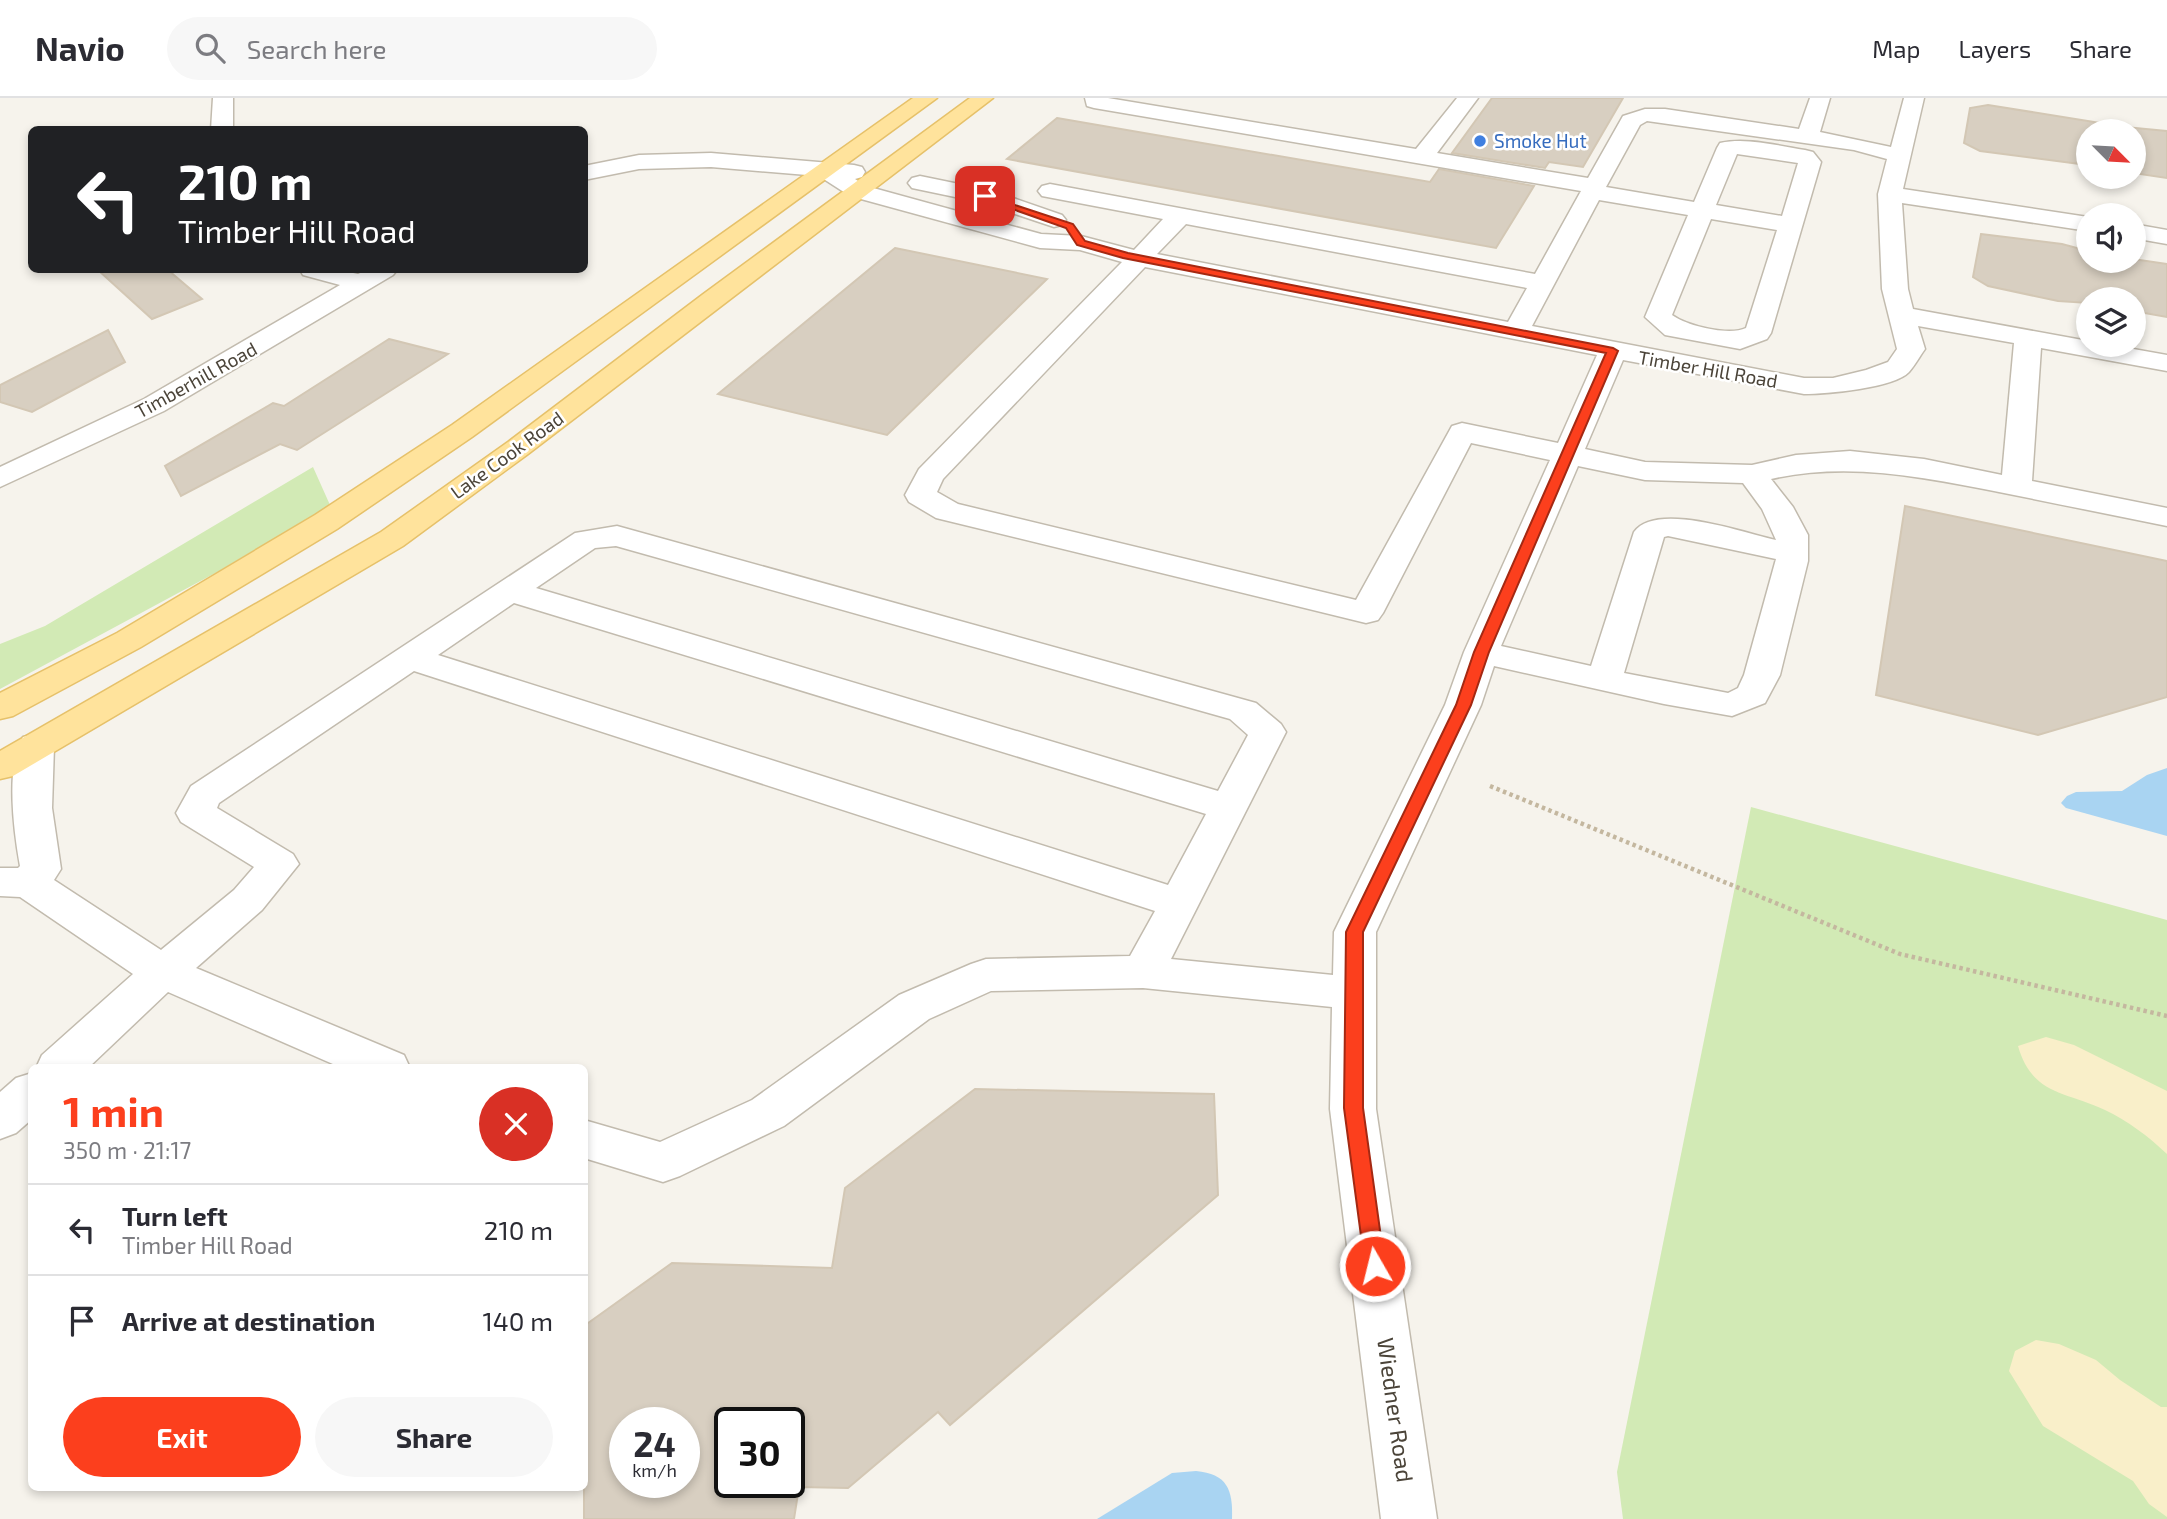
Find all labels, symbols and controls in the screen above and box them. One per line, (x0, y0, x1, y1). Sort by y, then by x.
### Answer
search box (167, 17, 657, 80)
text: Navio (35, 28, 125, 68)
icon: search (191, 29, 229, 67)
text: Search here (247, 33, 386, 64)
text: Map (1872, 34, 1920, 63)
text: Layers (1958, 34, 2031, 63)
text: Share (2069, 34, 2132, 63)
north arrow (2076, 119, 2146, 189)
map controls (2076, 119, 2146, 357)
place label: Smoke Hut (1494, 129, 1587, 152)
marker: Smoke Hut (1472, 133, 1488, 149)
text: 210 m (178, 151, 312, 210)
icon: left (63, 154, 154, 245)
pin (955, 166, 1015, 226)
icon: arrive (966, 177, 1004, 215)
button: sound (2076, 203, 2146, 273)
text: Timber Hill Road (178, 211, 416, 249)
button: layers (2076, 287, 2146, 357)
street label: Timberhill Road (131, 337, 261, 422)
street label: Timber Hill Road (1637, 345, 1780, 392)
street label: Lake Cook Road (446, 406, 568, 503)
text: 1 min (63, 1085, 164, 1135)
button: close (479, 1087, 553, 1161)
text: 350 m · 21:17 (63, 1136, 191, 1164)
text: Turn left (122, 1200, 228, 1231)
icon: left (63, 1211, 101, 1249)
text: 210 m (484, 1214, 553, 1245)
position arrow (1338, 1229, 1412, 1303)
text: Timber Hill Road (122, 1231, 293, 1259)
icon: arrive (63, 1302, 101, 1340)
text: Arrive at destination (122, 1305, 375, 1336)
text: 140 m (482, 1305, 553, 1336)
street label: Wiedner Road (1372, 1336, 1420, 1484)
button: Exit (63, 1397, 301, 1477)
button: Share (315, 1397, 553, 1477)
speed limit sign: 30 (714, 1407, 805, 1498)
text: 24 (633, 1422, 676, 1464)
text: km/h (632, 1459, 677, 1481)

